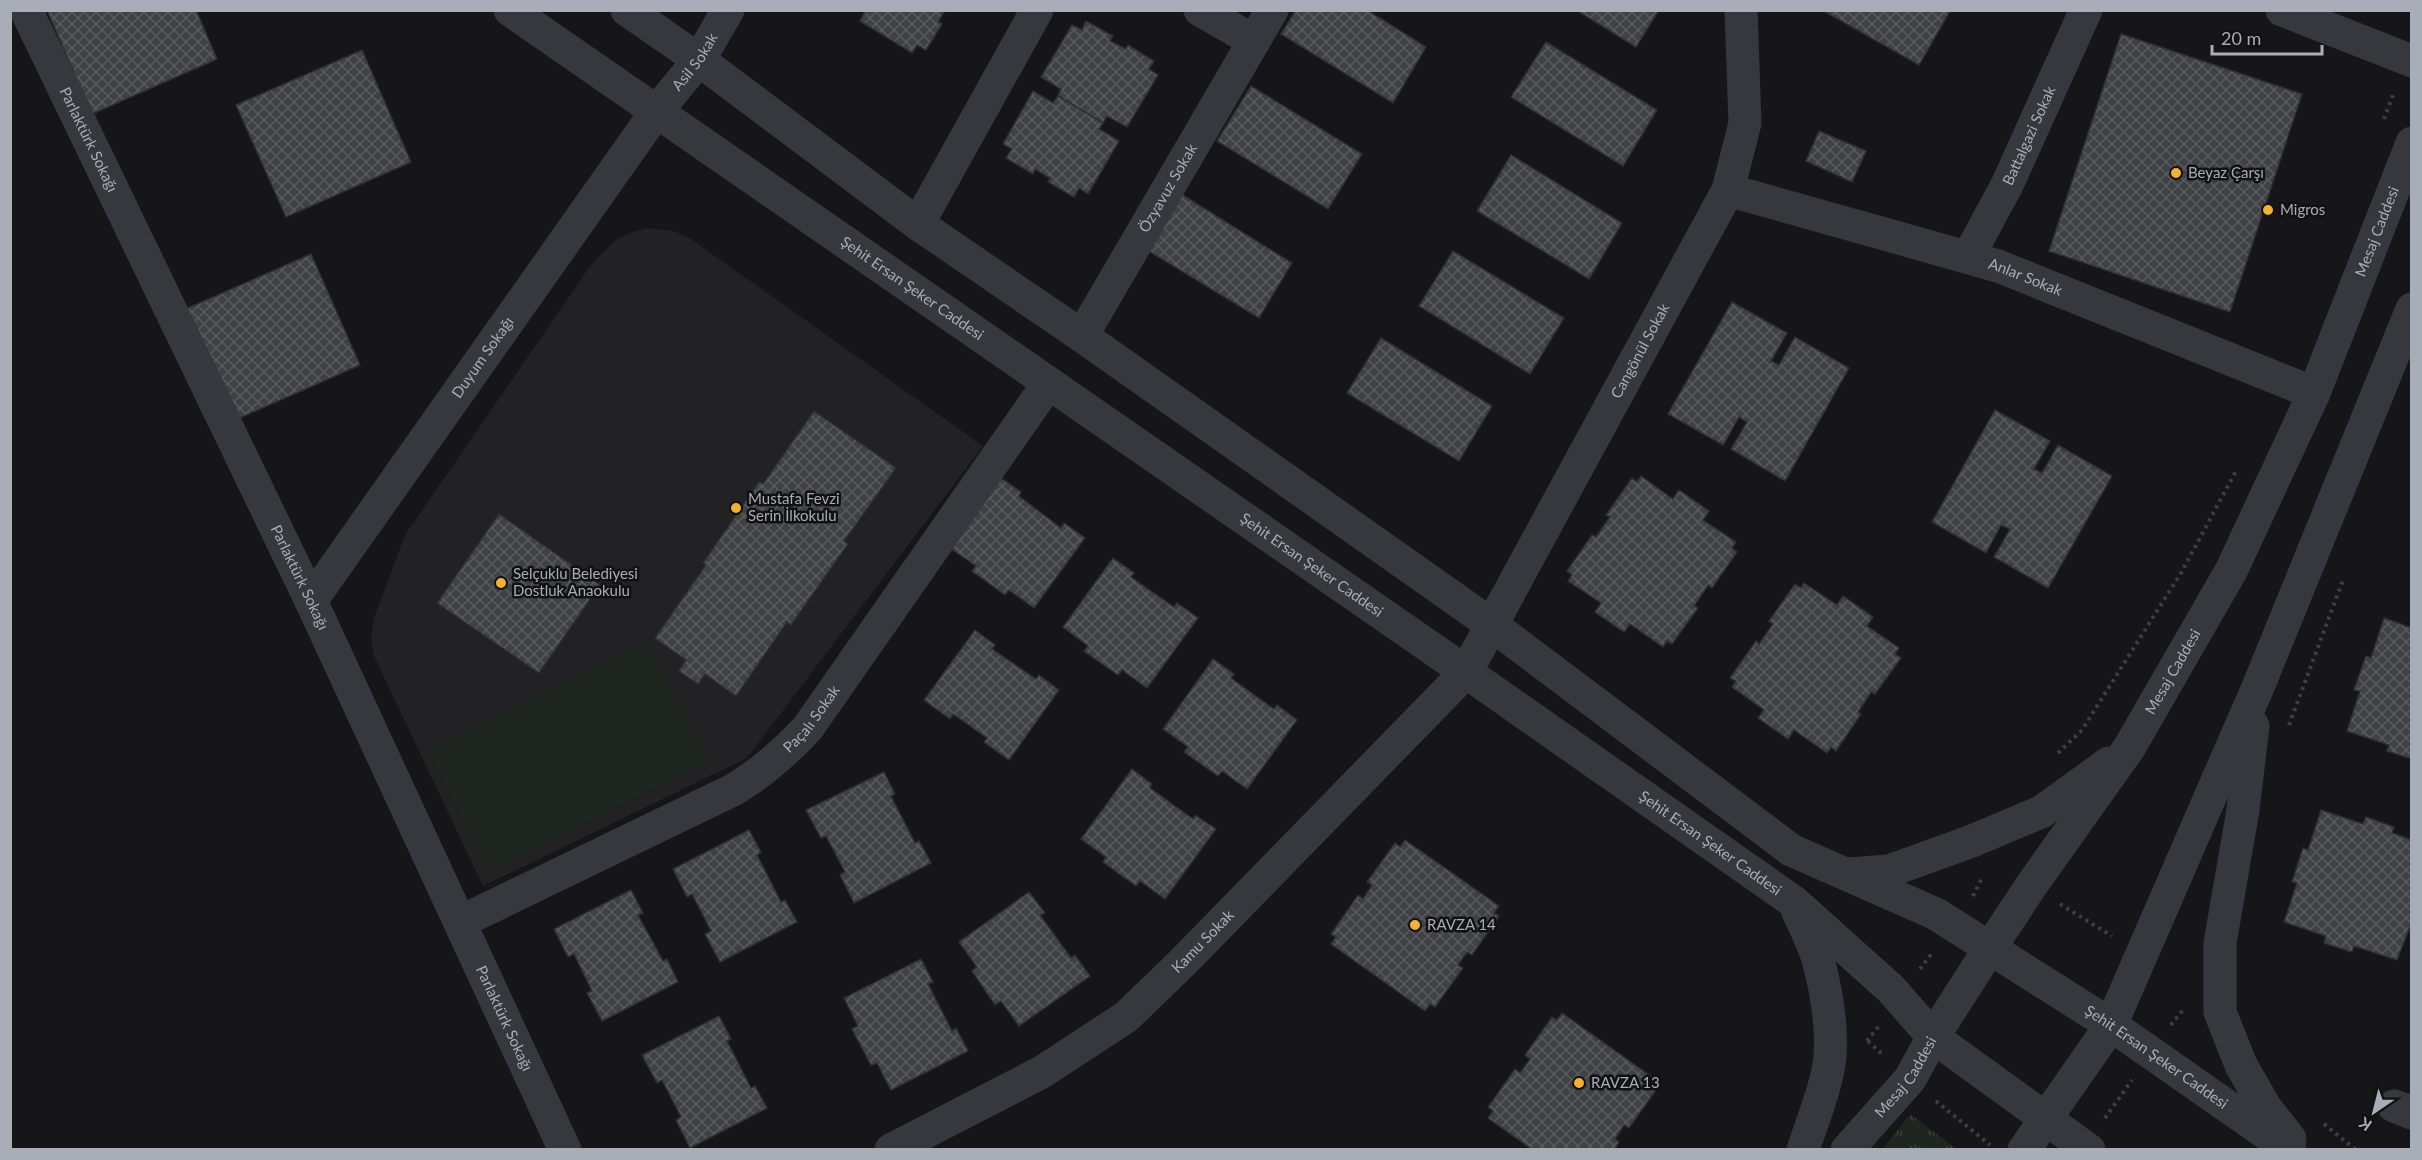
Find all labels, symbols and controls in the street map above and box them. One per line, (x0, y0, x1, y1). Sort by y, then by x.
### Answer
scale bar (2212, 18, 2322, 56)
text: 20 m (2221, 27, 2261, 49)
street label: Asil Sokak (667, 29, 721, 94)
street label: Battalgazi Sokak (1998, 82, 2059, 188)
street label: Parlaktürk Sokağı (57, 84, 122, 195)
street label: Özyavuz Sokak (1134, 140, 1200, 235)
place label: Beyaz Çarşı (2188, 163, 2264, 181)
marker: Beyaz Çarşı (2169, 166, 2183, 180)
street label: Mesaj Caddesi (2351, 184, 2402, 279)
place label: Migros (2280, 200, 2325, 218)
marker: Migros (2261, 203, 2275, 217)
street label: Şehit Ersan Şeker Caddesi (838, 232, 988, 343)
street label: Anlar Sokak (1987, 254, 2066, 299)
street label: Cangönül Sokak (1606, 300, 1673, 401)
street label: Duyum Sokağı (447, 313, 517, 401)
place label: Mustafa Fevzi Serin İlkokulu (748, 489, 840, 524)
marker: Mustafa Fevzi Serin İlkokulu (729, 501, 743, 515)
street label: Şehit Ersan Şeker Caddesi (1237, 509, 1387, 620)
street label: Parlaktürk Sokağı (268, 522, 333, 632)
place label: Selçuklu Belediyesi Dostluk Anaokulu (513, 564, 638, 599)
marker: Selçuklu Belediyesi Dostluk Anaokulu (494, 576, 508, 590)
street label: Mesaj Caddesi (2140, 626, 2204, 717)
street label: Paçalı Sokak (779, 681, 843, 756)
street label: Şehit Ersan Şeker Caddesi (1636, 786, 1785, 898)
street label: Kamu Sokak (1167, 905, 1237, 976)
place label: RAVZA 14 (1427, 915, 1496, 933)
marker: RAVZA 14 (1408, 918, 1422, 932)
street label: Parlaktürk Sokağı (473, 962, 537, 1074)
street label: Şehit Ersan Şeker Caddesi (2082, 1001, 2232, 1112)
street label: Mesaj Caddesi (1870, 1033, 1939, 1121)
place label: RAVZA 13 (1591, 1073, 1660, 1091)
marker: RAVZA 13 (1572, 1076, 1586, 1090)
north arrow (2344, 1082, 2404, 1142)
text: K (2354, 1113, 2375, 1136)

